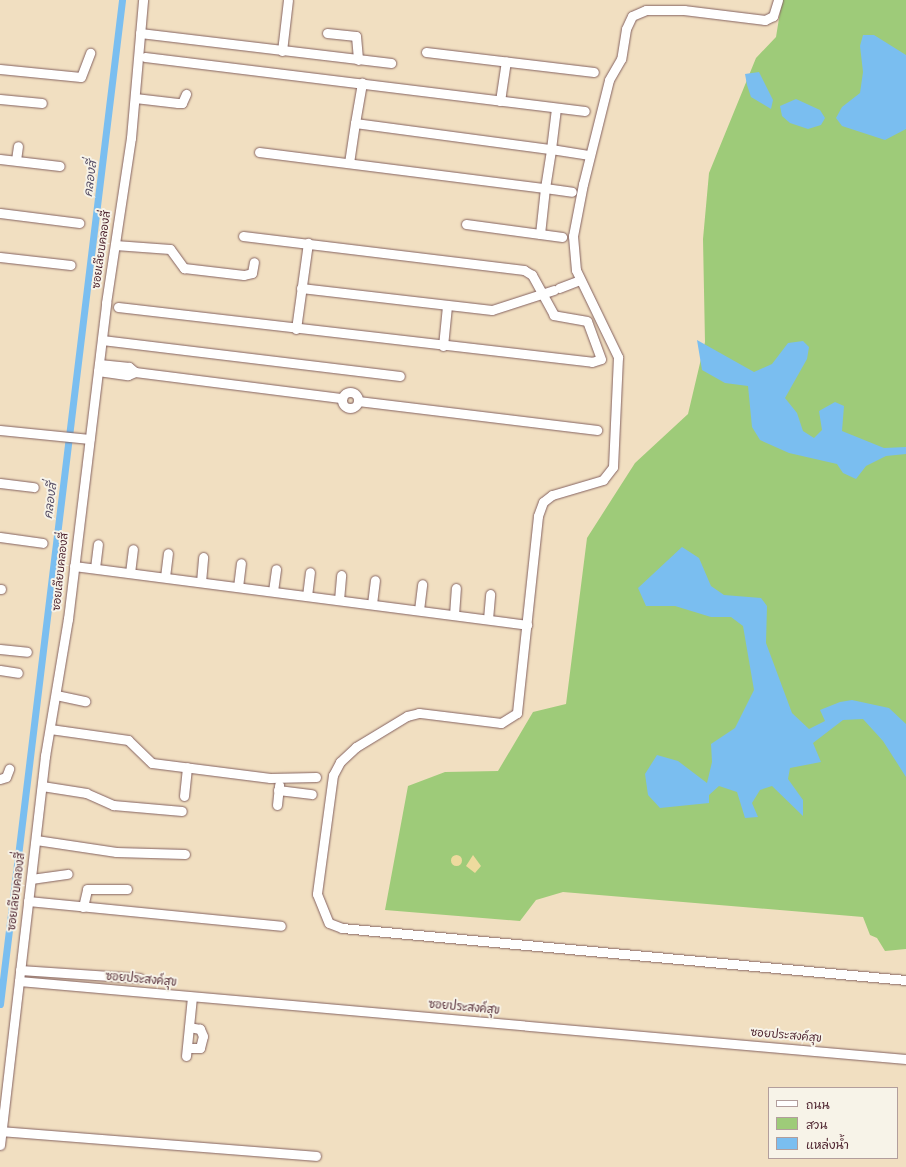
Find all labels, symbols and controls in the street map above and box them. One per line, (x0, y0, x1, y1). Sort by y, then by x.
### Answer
water label: คลองสี่ (82, 160, 100, 198)
street label: ซอยเลียบคลองสี่ (90, 210, 114, 290)
water label: คลองสี่ (42, 482, 60, 520)
street label: ซอยเลียบคลองสี่ (50, 532, 72, 612)
street label: ซอยเลียบคลองสี่ (6, 852, 28, 932)
street label: ซอยประสงค์สุข (105, 970, 177, 990)
street label: ซอยประสงค์สุข (428, 998, 500, 1018)
street label: ซอยประสงค์สุข (750, 1026, 822, 1046)
legend (768, 1087, 898, 1159)
text: ถนน (806, 1098, 830, 1113)
text: สวน (806, 1118, 827, 1133)
text: แหล่งน้ำ (806, 1138, 849, 1153)

